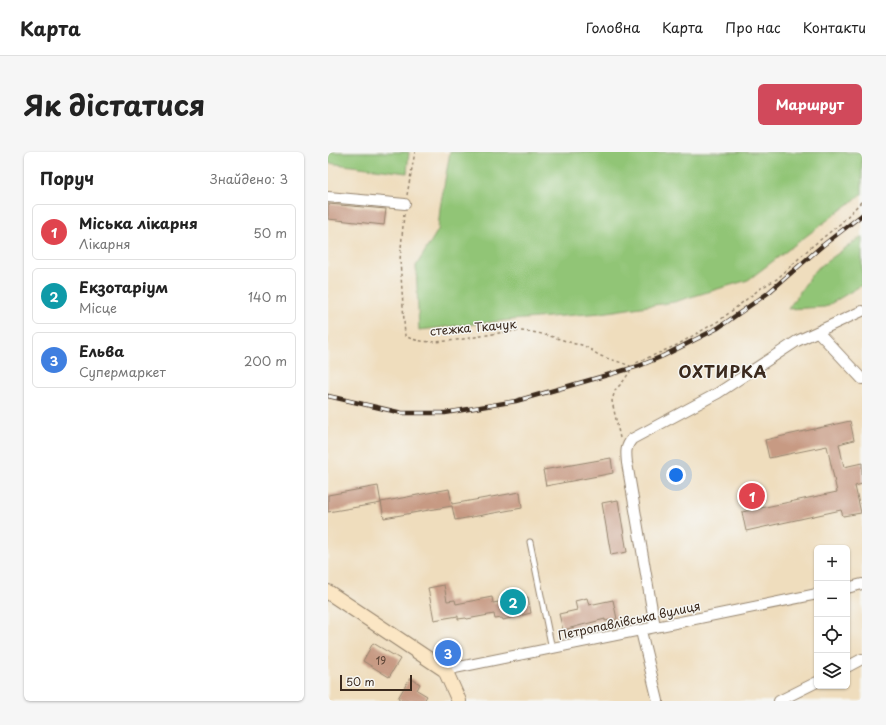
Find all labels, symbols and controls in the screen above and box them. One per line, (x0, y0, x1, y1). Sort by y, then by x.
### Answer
text: Карта (20, 14, 81, 42)
text: Головна (586, 17, 640, 38)
text: Карта (662, 17, 703, 38)
text: Про нас (725, 17, 781, 38)
text: Контакти (803, 17, 866, 38)
text: Як дістатися (24, 83, 205, 126)
button: Маршрут (758, 84, 862, 125)
text: Поруч (40, 165, 94, 191)
text: Знайдено: 3 (210, 169, 288, 188)
text: Міська лікарня (79, 211, 198, 234)
text: 1 (51, 223, 57, 242)
text: 50 m (253, 223, 287, 242)
text: Лікарня (79, 234, 131, 253)
text: Екзотаріум (79, 275, 168, 298)
text: 2 (49, 287, 59, 306)
text: 140 m (248, 287, 287, 306)
text: Місце (79, 298, 117, 317)
street label: стежка Ткачук (429, 314, 518, 340)
text: Ельва (79, 339, 124, 362)
text: 3 (50, 351, 58, 370)
text: 200 m (244, 351, 287, 370)
district label: ОХТИРКА (679, 359, 767, 383)
text: Супермаркет (79, 362, 166, 381)
your location (666, 465, 686, 485)
pin: 1 (739, 481, 765, 511)
map controls (814, 545, 850, 689)
button: + (814, 545, 850, 581)
button: − (814, 581, 850, 617)
pin: 2 (500, 587, 526, 617)
street label: Петропавлівська вулиця (556, 596, 702, 644)
button: locate (814, 617, 850, 653)
pin: 3 (435, 638, 461, 668)
house number: 19 (376, 653, 386, 668)
button: layers (814, 653, 850, 689)
scale bar (340, 673, 412, 692)
text: 50 m (346, 673, 375, 690)

